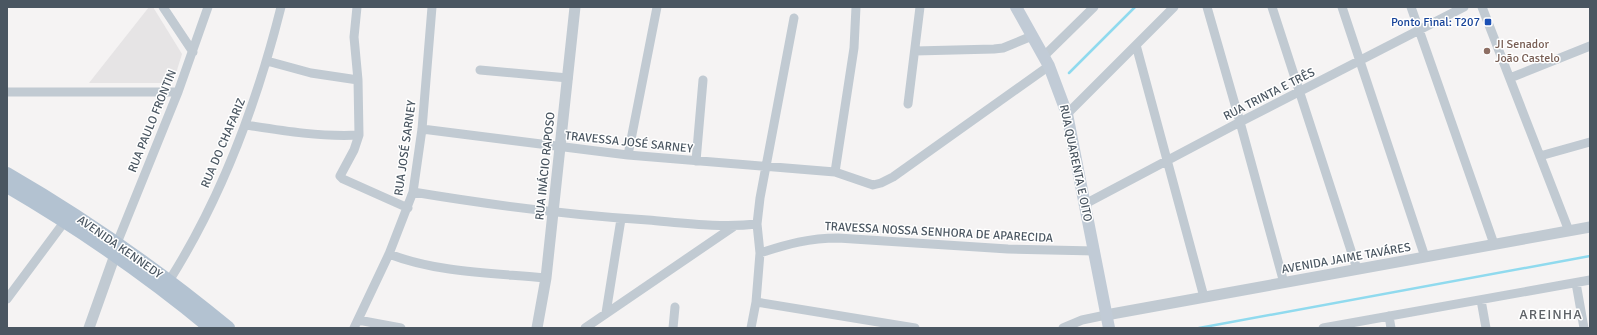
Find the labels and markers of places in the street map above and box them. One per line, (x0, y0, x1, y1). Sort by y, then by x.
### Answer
place label: Ponto Final: T207 (1391, 15, 1480, 30)
marker: Ponto Final: T207 (1483, 17, 1493, 27)
place label: JI Senador João Castelo (1495, 37, 1560, 66)
marker: JI Senador João Castelo (1482, 46, 1492, 56)

